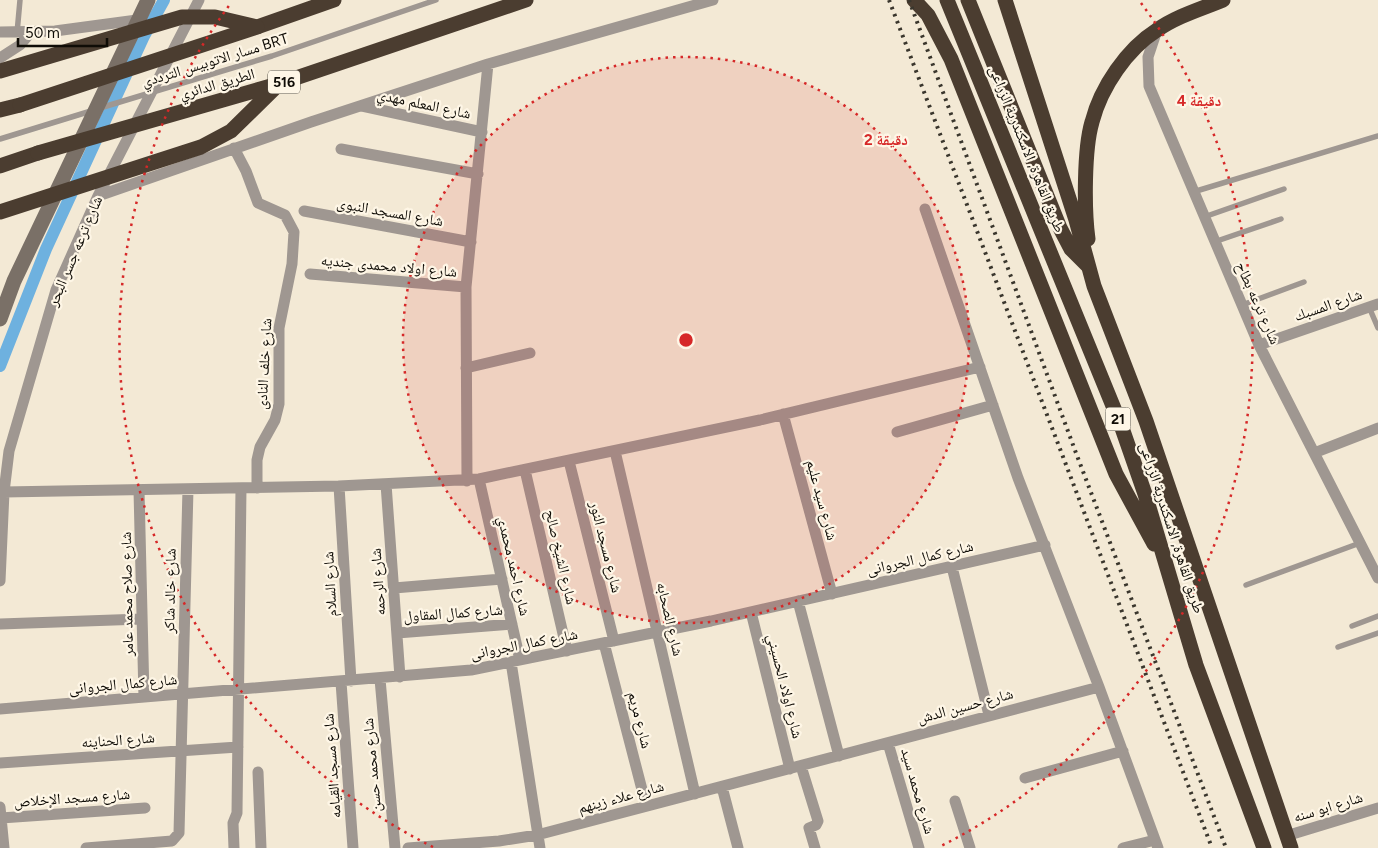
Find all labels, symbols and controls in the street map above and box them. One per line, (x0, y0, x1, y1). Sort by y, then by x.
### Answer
scale bar (18, 15, 106, 47)
text: 50 m (25, 24, 60, 42)
street label: مسار الاتوبيس الترددي BRT (139, 29, 292, 94)
street label: طريق القاهرة, الاسكندرية الزراعى (984, 63, 1069, 236)
street label: الطريق الدائري (177, 65, 258, 106)
road number: 516 (268, 70, 300, 94)
street label: شارع المعلم مهدي (375, 85, 473, 126)
text: 4 دقيقة (1177, 92, 1221, 110)
text: 2 دقيقة (864, 131, 908, 149)
street label: شارع ترعه جسر البحر (43, 193, 107, 310)
street label: شارع المسجد النبوى (335, 194, 445, 231)
street label: شارع اولاد محمدى جنديه (320, 251, 458, 282)
street label: شارع ترعه بطاح (1231, 259, 1284, 348)
street label: شارع المسبك (1292, 285, 1365, 326)
street label: شارع خلف النادى (253, 318, 276, 410)
centre of rings (677, 331, 695, 349)
road number: 21 (1106, 408, 1130, 430)
street label: طريق القاهرة, الاسكندرية الزراعى (1135, 440, 1208, 616)
street label: شارع سيد عليم (802, 458, 841, 543)
street label: شارع مسجد النور (585, 498, 626, 595)
street label: شارع الشيخ صالح (540, 508, 581, 607)
street label: شارع احمد محمدي (491, 514, 534, 618)
street label: شارع صلاح محمد عامر (117, 531, 138, 657)
street label: شارع كمال الجروانى (865, 537, 975, 580)
street label: شارع الرحمه (367, 547, 390, 616)
street label: شارع خالد شاكر (160, 548, 181, 635)
street label: شارع السلام (319, 551, 342, 617)
street label: شارع الصحابه (652, 580, 687, 658)
street label: شارع كمال المقاول (403, 601, 503, 626)
street label: شارع كمال الجروانى (469, 625, 579, 664)
street label: شارع اولاد الحسيني (761, 632, 807, 741)
street label: شارع كمال الجروانى (68, 670, 178, 699)
street label: شارع حسين الدش (915, 685, 1015, 728)
street label: شارع مريم (623, 690, 656, 751)
street label: شارع مسجد القيامه (319, 713, 346, 819)
street label: شارع محمد حسن (359, 717, 386, 813)
street label: شارع الحناينه (81, 728, 155, 753)
street label: شارع محمد سيد (896, 746, 939, 836)
street label: شارع علاء زينهم (576, 777, 666, 818)
street label: شارع مسجد الإخلاص (13, 785, 131, 812)
street label: شارع ابو سنه (1291, 788, 1365, 827)

